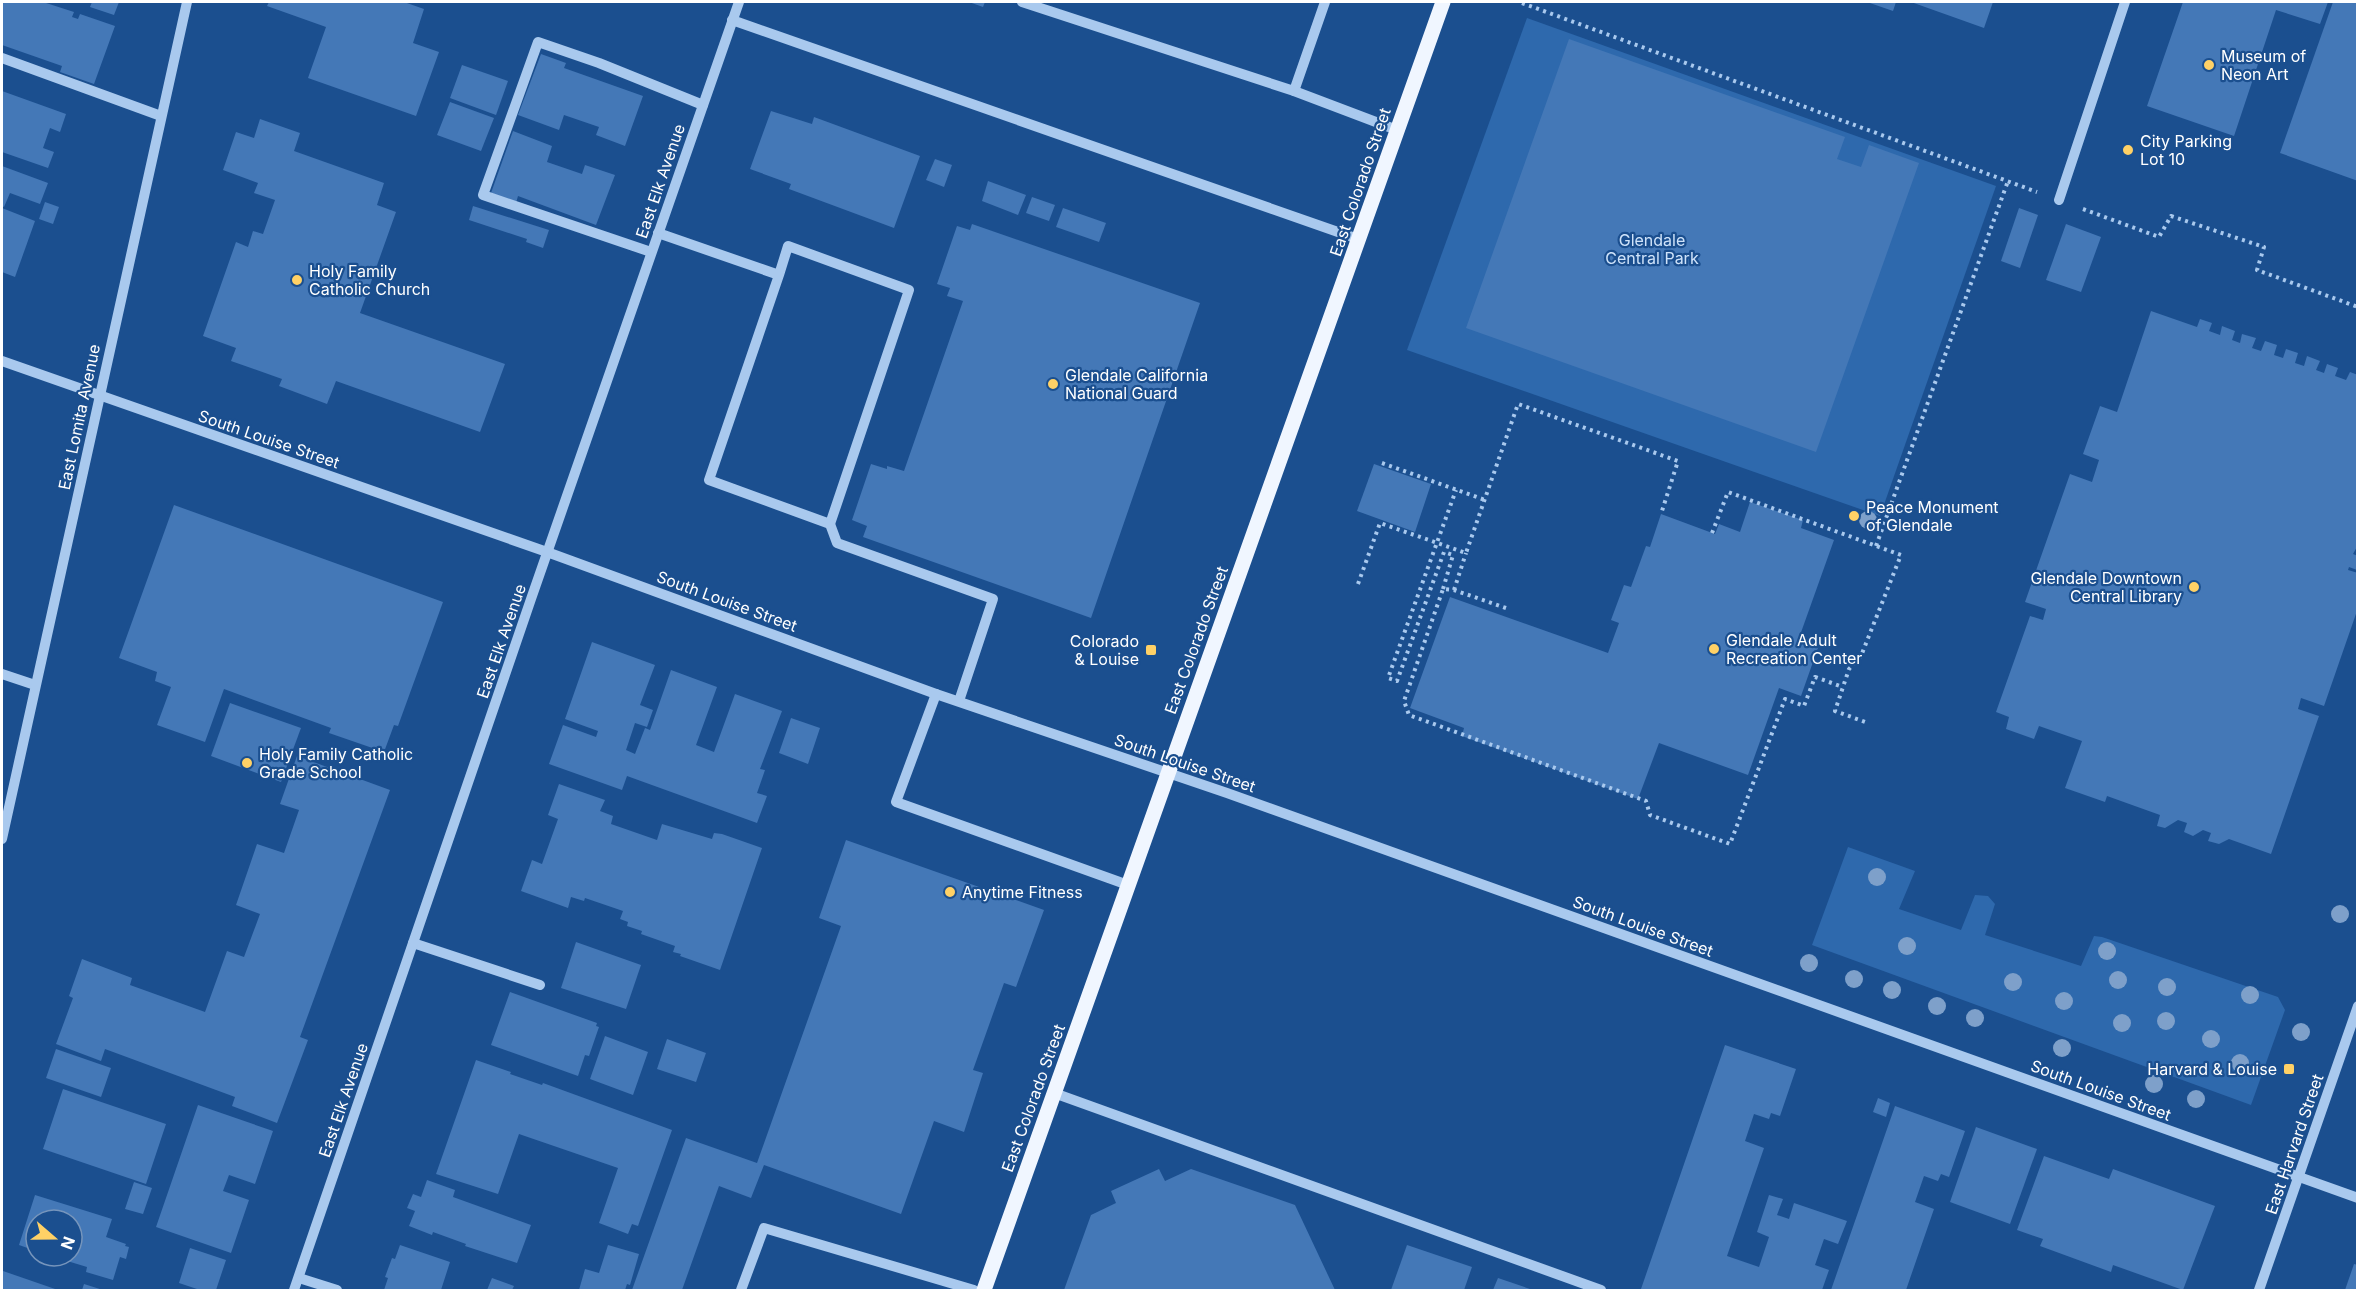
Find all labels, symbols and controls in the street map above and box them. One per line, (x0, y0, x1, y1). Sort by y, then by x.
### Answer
place label: Museum of Neon Art (2221, 46, 2306, 84)
marker: Museum of Neon Art (2202, 58, 2216, 72)
street label: East Colorado Street (1325, 105, 1395, 259)
street label: East Elk Avenue (631, 121, 689, 241)
place label: City Parking Lot 10 (2140, 131, 2232, 169)
marker: City Parking Lot 10 (2121, 143, 2135, 157)
park label: Glendale Central Park (1605, 230, 1699, 268)
place label: Holy Family Catholic Church (309, 261, 430, 299)
marker: Holy Family Catholic Church (290, 273, 304, 287)
street label: East Lomita Avenue (54, 342, 104, 492)
place label: Glendale California National Guard (1065, 365, 1208, 403)
marker: Glendale California National Guard (1046, 377, 1060, 391)
street label: South Louise Street (196, 405, 342, 473)
place label: Peace Monument of Glendale (1866, 497, 1999, 535)
marker: Peace Monument of Glendale (1847, 509, 1861, 523)
street label: East Colorado Street (1160, 563, 1232, 717)
street label: South Louise Street (654, 566, 800, 636)
place label: Glendale Downtown Central Library (2031, 568, 2182, 606)
marker: Glendale Downtown Central Library (2187, 580, 2201, 594)
street label: East Elk Avenue (472, 581, 530, 701)
place label: Glendale Adult Recreation Center (1726, 630, 1862, 668)
place label: Colorado & Louise (1070, 631, 1139, 669)
marker: Glendale Adult Recreation Center (1707, 642, 1721, 656)
marker: Colorado & Louise (1144, 643, 1158, 657)
street label: South Louise Street (1112, 729, 1258, 797)
place label: Holy Family Catholic Grade School (259, 744, 413, 782)
marker: Holy Family Catholic Grade School (240, 756, 254, 770)
place label: Anytime Fitness (962, 882, 1083, 902)
marker: Anytime Fitness (943, 885, 957, 899)
street label: South Louise Street (1570, 891, 1716, 961)
street label: East Colorado Street (997, 1021, 1069, 1175)
street label: East Elk Avenue (314, 1040, 372, 1160)
street label: South Louise Street (2028, 1055, 2174, 1125)
place label: Harvard & Louise (2147, 1059, 2277, 1079)
marker: Harvard & Louise (2282, 1062, 2296, 1076)
street label: East Harvard Street (2261, 1071, 2327, 1217)
north arrow (24, 1208, 84, 1268)
text: N (57, 1234, 80, 1252)

